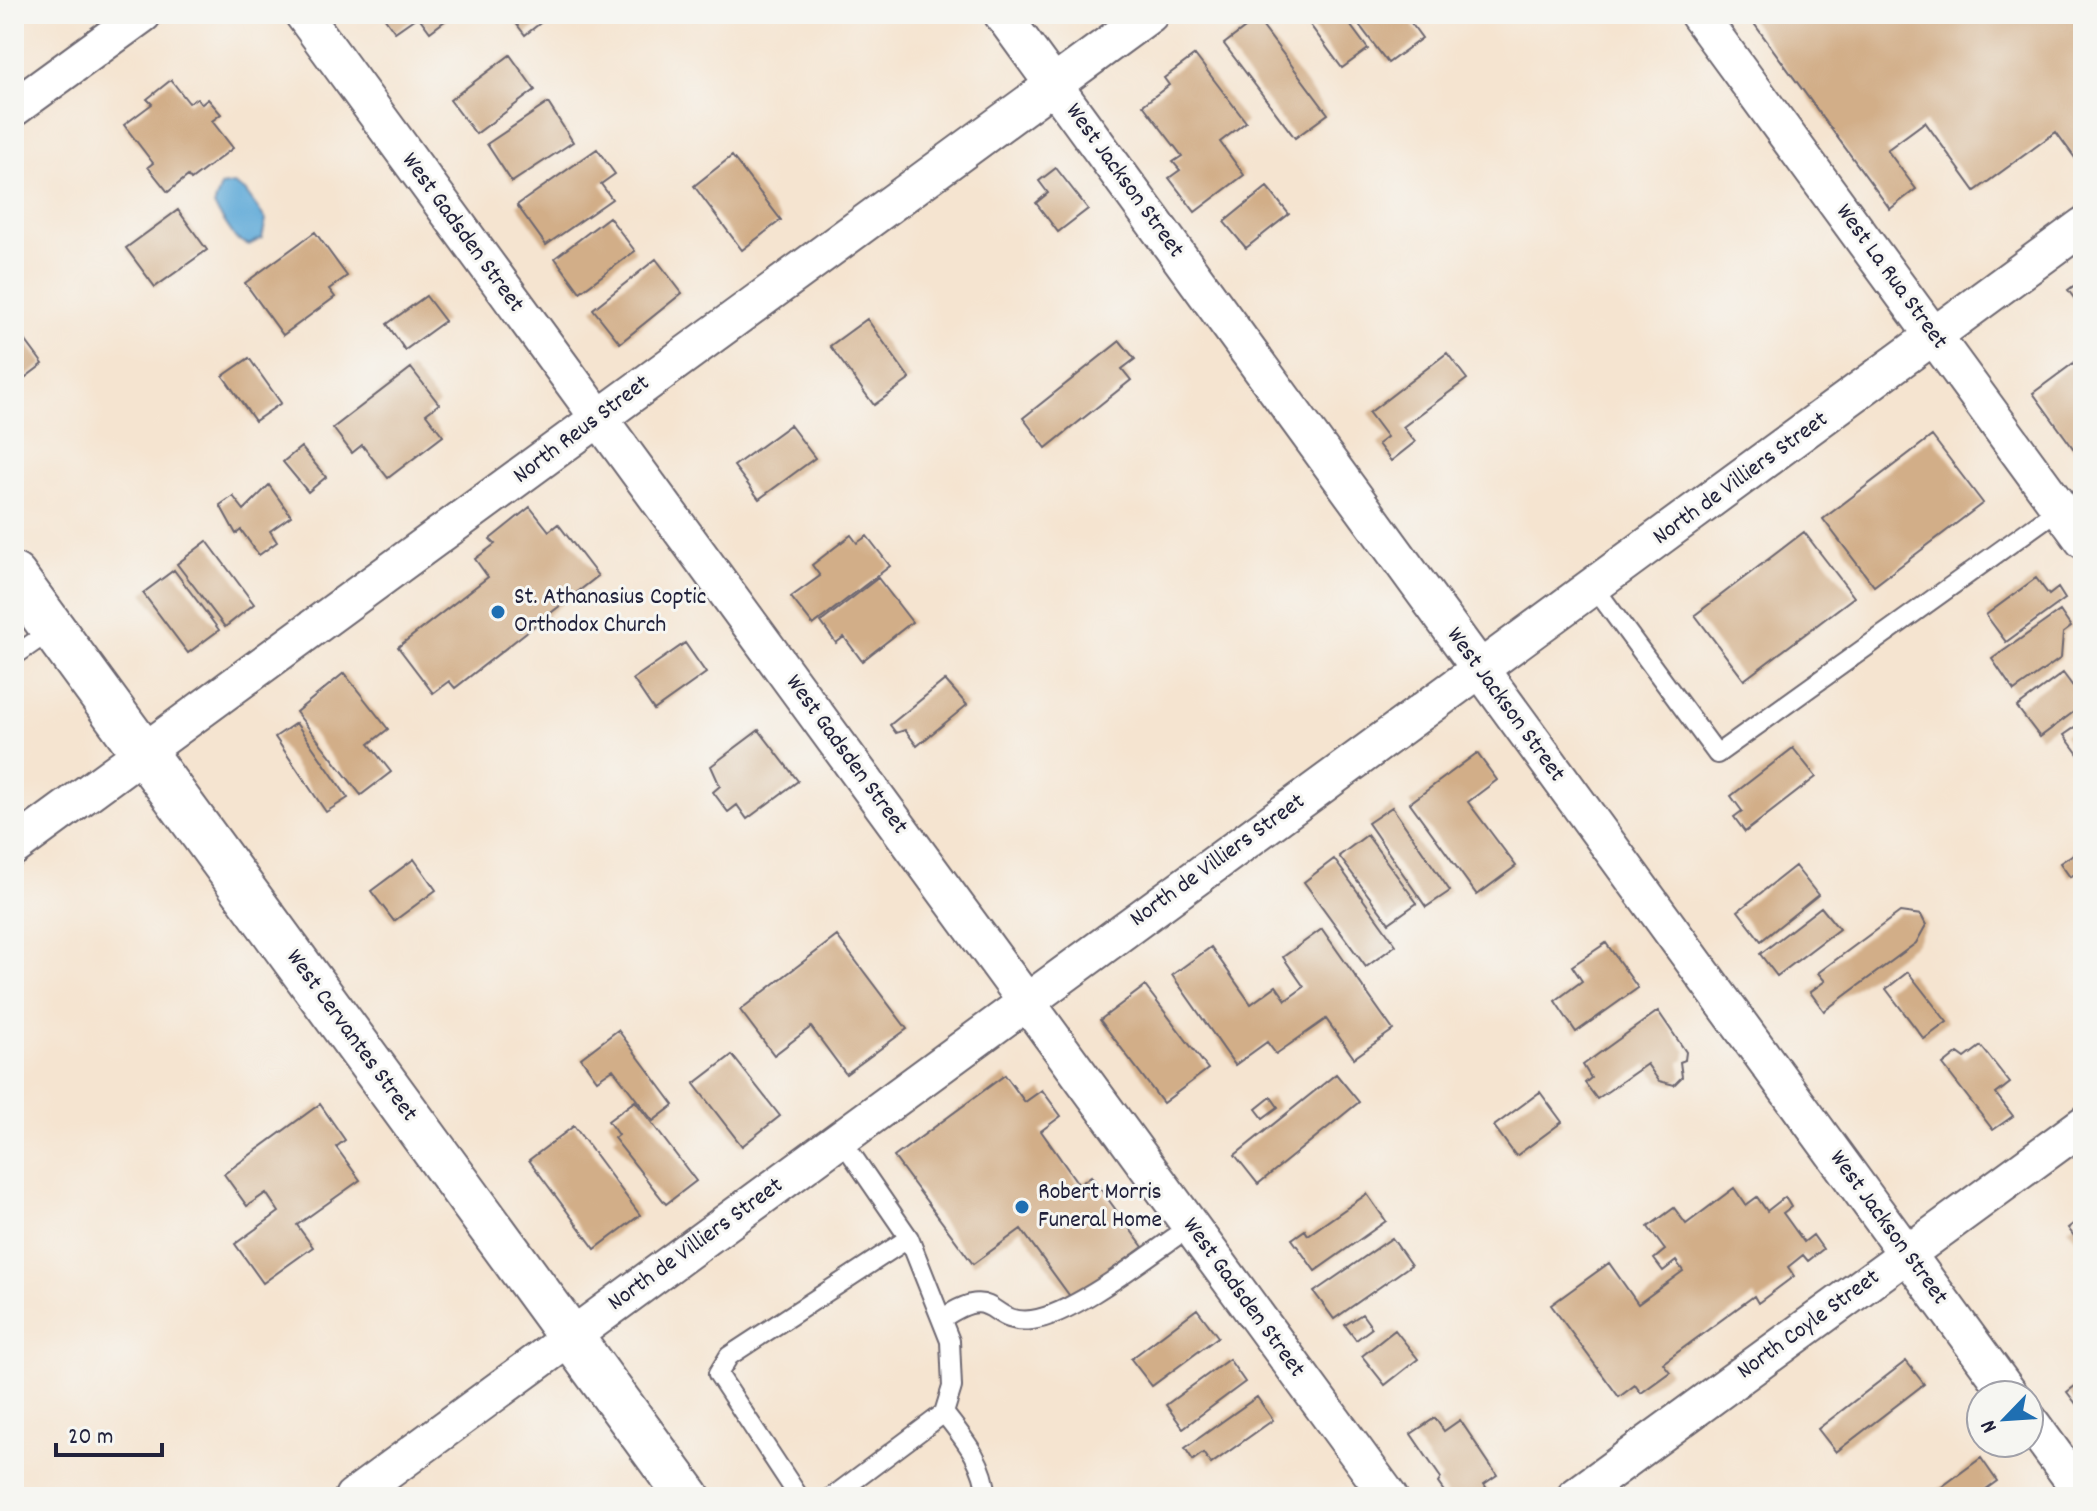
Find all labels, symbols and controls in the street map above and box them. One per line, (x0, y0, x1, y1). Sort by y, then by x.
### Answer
street label: West Jackson Street (1056, 97, 1192, 266)
street label: West Gadsden Street (392, 146, 532, 320)
street label: West La Rua Street (1827, 197, 1956, 357)
street label: North Reus Street (507, 367, 658, 493)
street label: North de Villiers Street (1646, 404, 1836, 554)
place label: St. Athanasius Coptic Orthodox Church (514, 581, 706, 643)
marker: St. Athanasius Coptic Orthodox Church (489, 603, 507, 621)
street label: West Jackson Street (1437, 621, 1573, 790)
street label: West Gadsden Street (776, 668, 916, 842)
street label: North de Villiers Street (1123, 786, 1313, 936)
street label: West Cervantes Street (277, 943, 425, 1129)
street label: West Jackson Street (1820, 1144, 1956, 1313)
street label: North de Villiers Street (601, 1170, 791, 1320)
place label: Robert Morris Funeral Home (1038, 1176, 1162, 1238)
marker: Robert Morris Funeral Home (1013, 1198, 1031, 1216)
street label: West Gadsden Street (1173, 1211, 1313, 1385)
street label: North Coyle Street (1731, 1261, 1888, 1388)
north arrow (1965, 1379, 2045, 1459)
scale bar (56, 1407, 162, 1457)
text: N (1974, 1414, 2006, 1437)
text: 20 m (68, 1421, 114, 1455)

